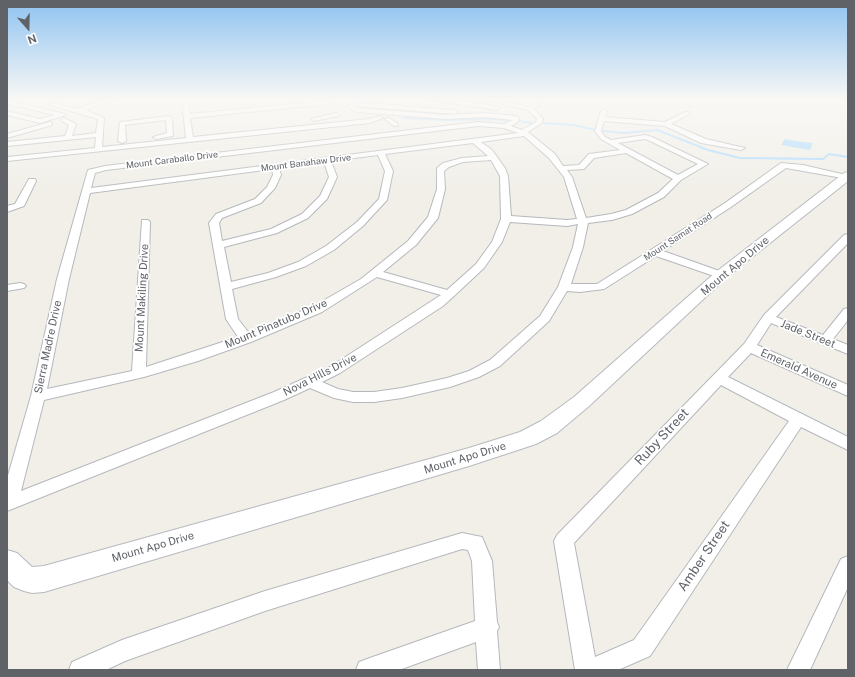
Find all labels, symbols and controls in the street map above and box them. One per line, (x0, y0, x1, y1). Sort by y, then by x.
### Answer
north arrow (8, 8, 48, 48)
text: N (26, 32, 38, 46)
street label: Mount Caraballo Drive (125, 149, 219, 171)
street label: Mount Banahaw Drive (260, 152, 352, 174)
street label: Mount Samat Road (642, 211, 714, 263)
street label: Mount Apo Drive (698, 234, 772, 298)
street label: Mount Makiling Drive (133, 244, 151, 352)
street label: Mount Pinatubo Drive (223, 296, 329, 352)
street label: Sierra Madre Drive (32, 299, 64, 395)
street label: Jade Street (779, 317, 837, 351)
street label: Emerald Avenue (759, 346, 839, 392)
street label: Nova Hills Drive (281, 351, 359, 399)
street label: Ruby Street (632, 405, 692, 469)
street label: Mount Apo Drive (422, 439, 508, 477)
street label: Amber Street (675, 518, 733, 594)
street label: Mount Apo Drive (110, 529, 196, 565)

